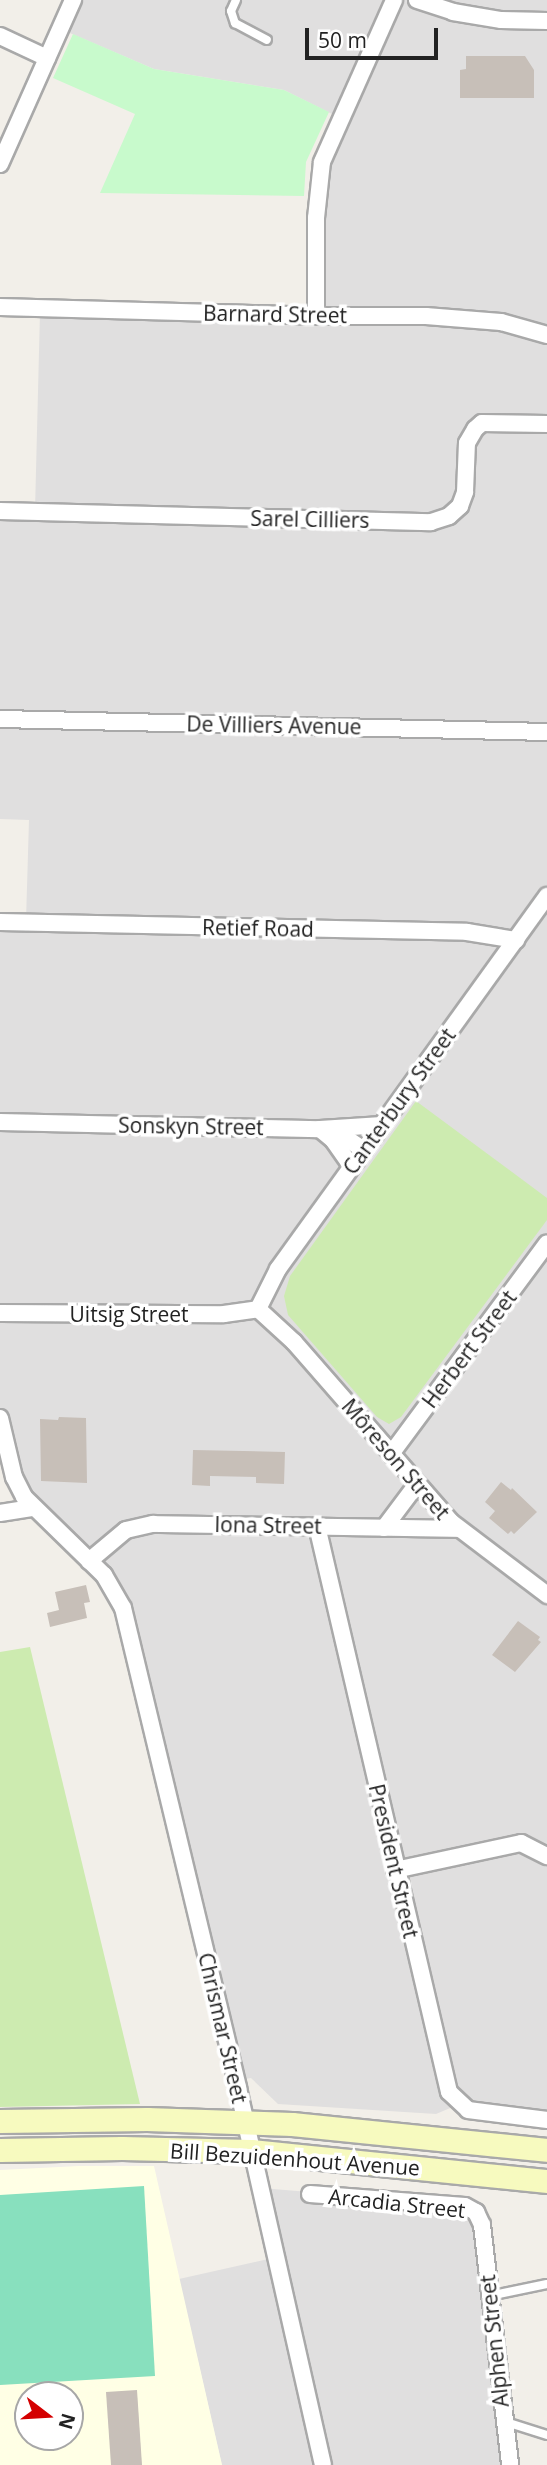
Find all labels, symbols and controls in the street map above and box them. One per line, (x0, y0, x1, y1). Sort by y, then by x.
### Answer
scale bar (309, 14, 442, 58)
text: 50 m (318, 26, 367, 54)
street label: Barnard Street (203, 300, 347, 328)
street label: Sarel Cilliers (250, 505, 370, 533)
street label: De Villiers Avenue (186, 711, 362, 739)
street label: Retief Road (202, 914, 314, 942)
street label: Canterbury Street (338, 1023, 460, 1179)
street label: Sonskyn Street (118, 1112, 264, 1140)
street label: Herbert Street (417, 1285, 521, 1413)
street label: Uitsig Street (70, 1301, 188, 1327)
street label: Môreson Street (337, 1394, 455, 1524)
street label: Iona Street (214, 1511, 322, 1539)
street label: President Street (364, 1781, 424, 1941)
street label: Chrismar Street (193, 1950, 253, 2106)
street label: Bill Bezuidenhout Avenue (169, 2138, 421, 2180)
street label: Arcadia Street (327, 2183, 467, 2223)
street label: Alphen Street (475, 2274, 513, 2408)
north arrow (14, 2381, 84, 2451)
text: N (52, 2410, 82, 2433)

